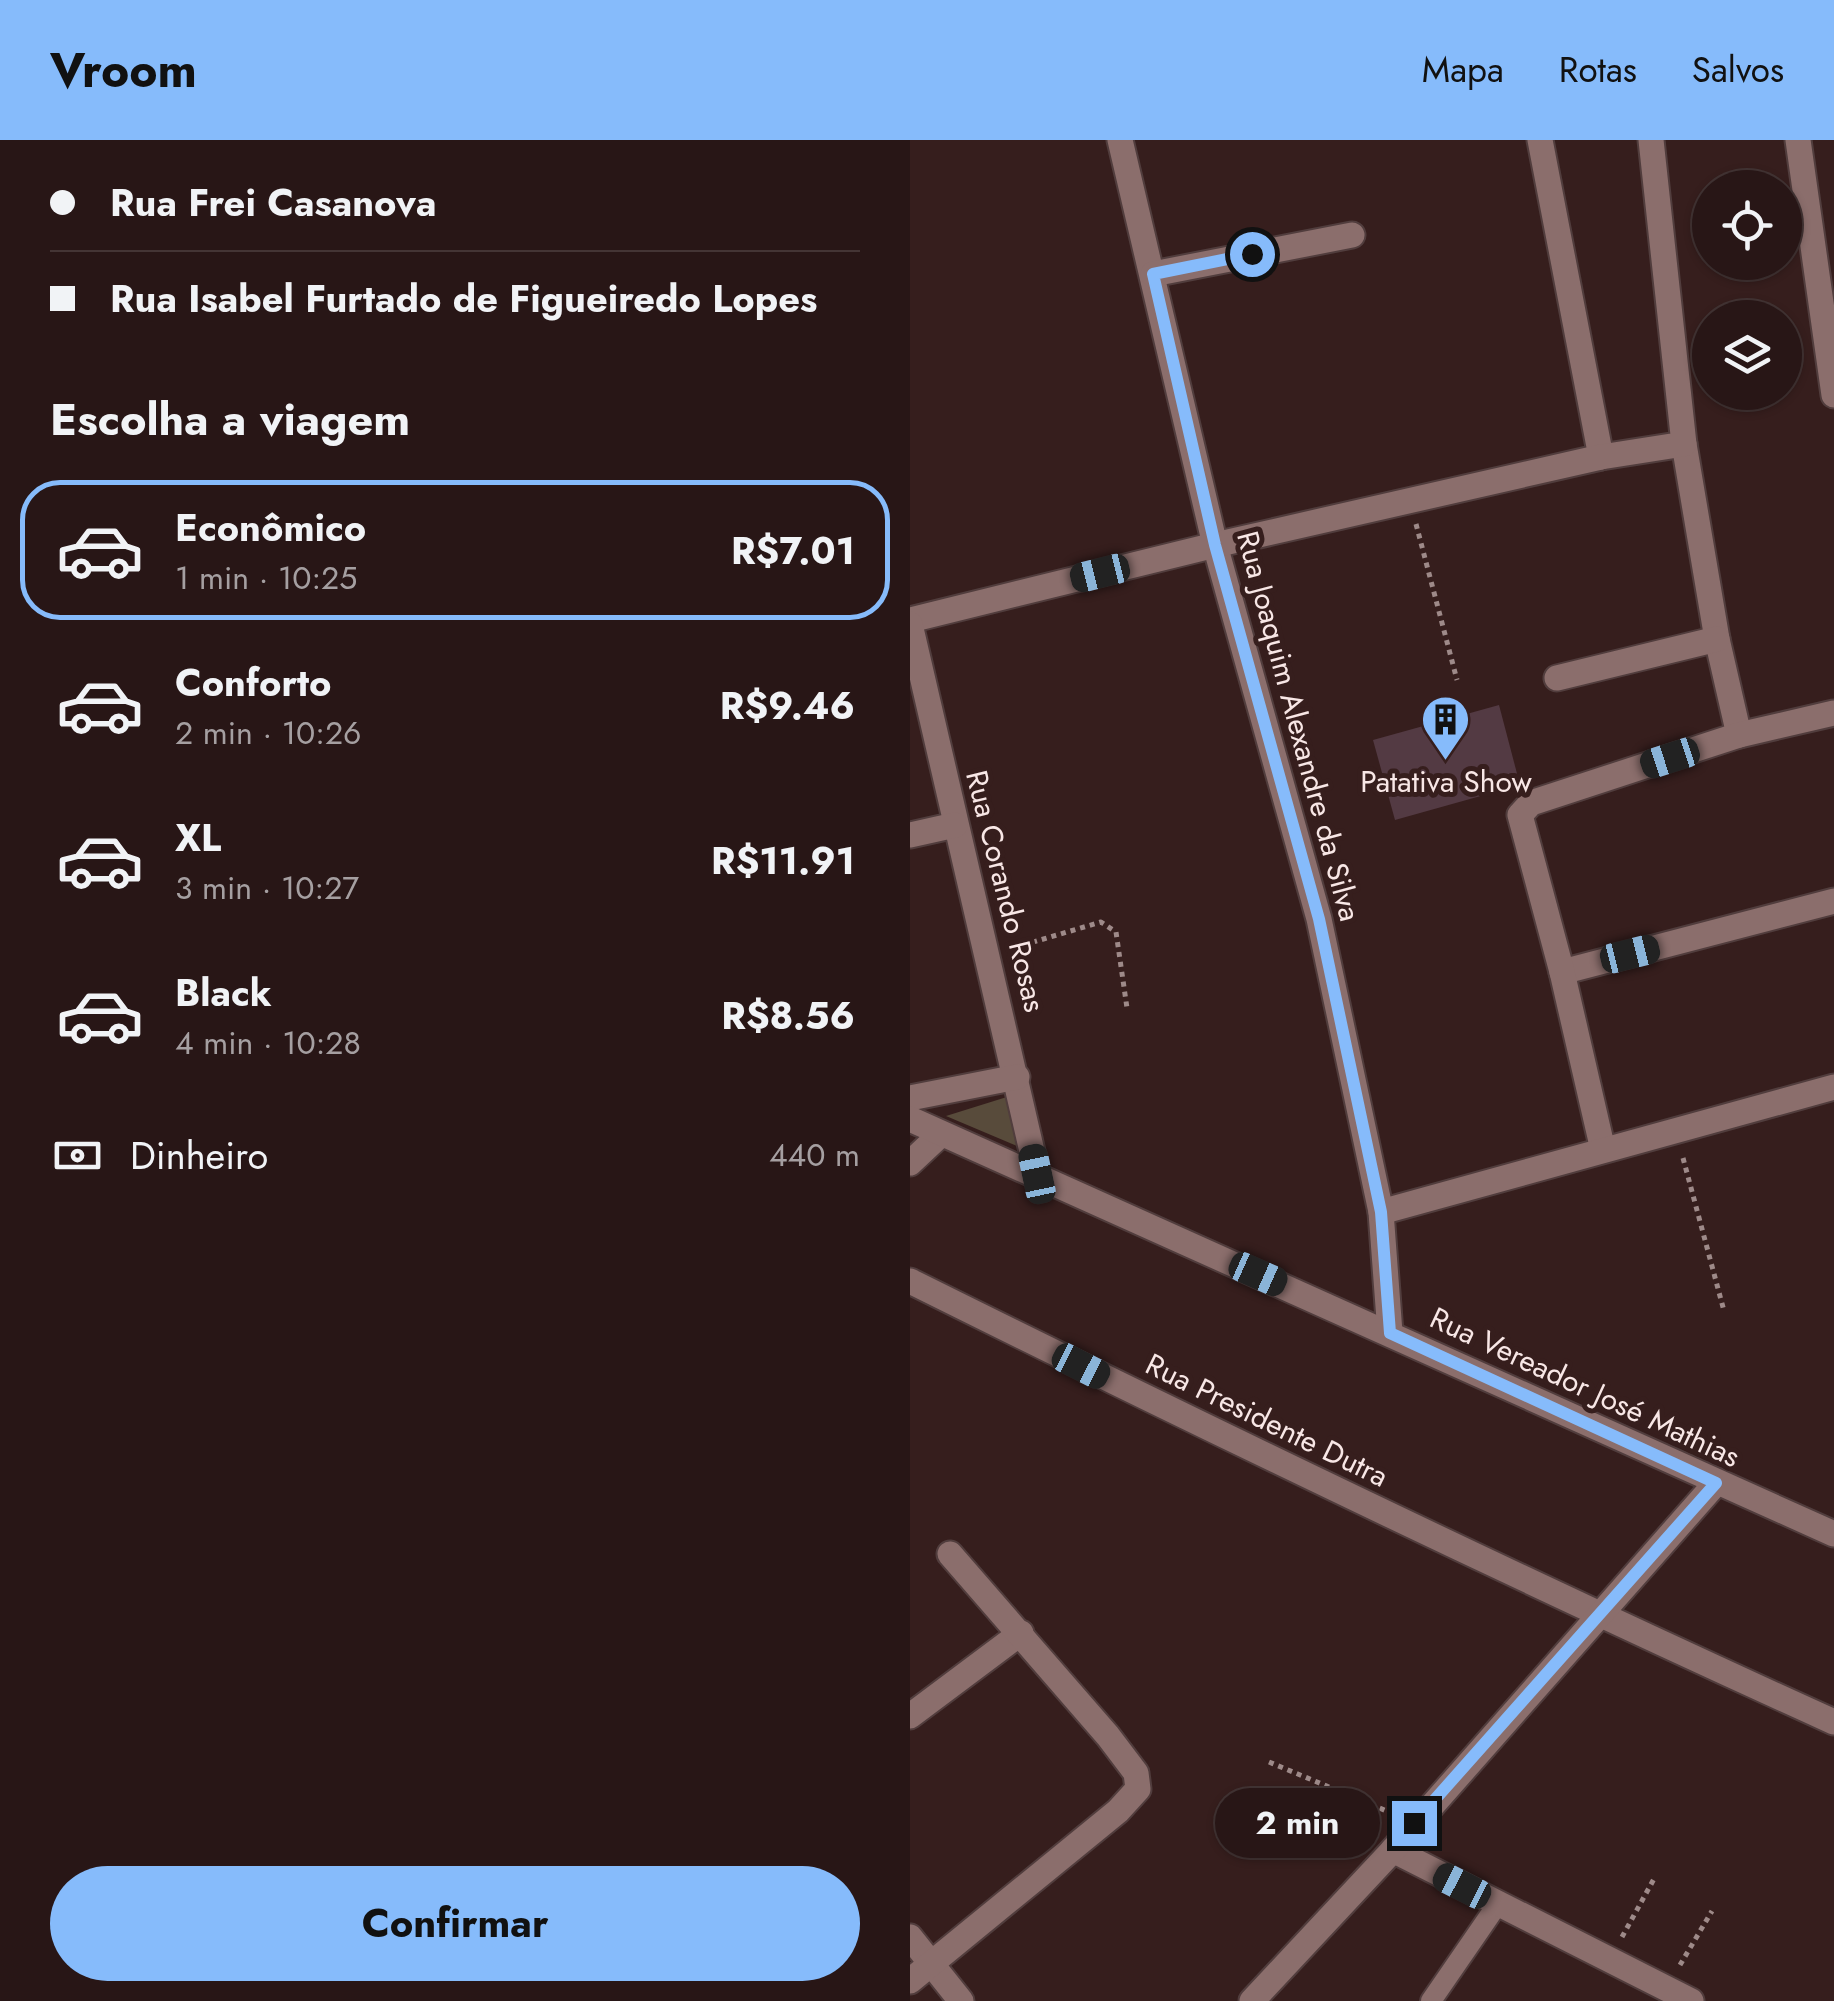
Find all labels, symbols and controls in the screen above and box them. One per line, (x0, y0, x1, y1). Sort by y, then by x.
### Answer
text: Vroom (50, 36, 197, 105)
text: Mapa (1422, 45, 1504, 95)
text: Rotas (1559, 45, 1637, 95)
text: Salvos (1692, 45, 1784, 95)
map controls (1692, 170, 1802, 410)
button: locate (1692, 170, 1802, 280)
text: Rua Frei Casanova (110, 175, 436, 230)
route start (1230, 232, 1275, 277)
text: Rua Isabel Furtado de Figueiredo Lopes (110, 271, 817, 326)
button: layers (1692, 300, 1802, 410)
text: Escolha a viagem (50, 387, 410, 452)
text: Econômico (175, 500, 366, 555)
icon: car (55, 505, 145, 595)
text: R$7.01 (731, 523, 855, 578)
street label: Rua Joaquim Alexandre da Silva (1226, 526, 1372, 926)
car (1067, 551, 1133, 595)
text: 1 min · 10:25 (175, 555, 357, 601)
text: Conforto (175, 655, 332, 710)
icon: car (55, 660, 145, 750)
text: R$9.46 (720, 678, 855, 733)
building icon: Patativa Show (1420, 694, 1472, 762)
text: 2 min · 10:26 (175, 710, 362, 756)
car (1637, 734, 1703, 782)
place label: Patativa Show (1360, 760, 1532, 803)
street label: Rua Corando Rosas (955, 766, 1057, 1016)
text: XL (175, 810, 221, 865)
icon: car (55, 815, 145, 905)
text: R$11.91 (711, 833, 855, 888)
text: 3 min · 10:27 (175, 865, 359, 911)
car (1597, 932, 1663, 976)
text: Black (175, 965, 272, 1020)
icon: car (55, 970, 145, 1060)
text: R$8.56 (721, 988, 855, 1043)
text: 4 min · 10:28 (175, 1020, 361, 1066)
icon: cash (50, 1128, 105, 1183)
text: Dinheiro (130, 1128, 268, 1183)
text: 440 m (769, 1132, 860, 1178)
car (1016, 1142, 1058, 1206)
car (1224, 1248, 1292, 1300)
street label: Rua Vereador José Mathias (1423, 1296, 1747, 1478)
car (1047, 1339, 1115, 1393)
street label: Rua Presidente Dutra (1138, 1343, 1396, 1497)
callout: 2 min (1214, 1788, 1379, 1858)
text: 2 min (1255, 1800, 1340, 1846)
route end (1392, 1801, 1437, 1846)
car (1428, 1859, 1496, 1913)
button: Confirmar (50, 1866, 860, 1981)

